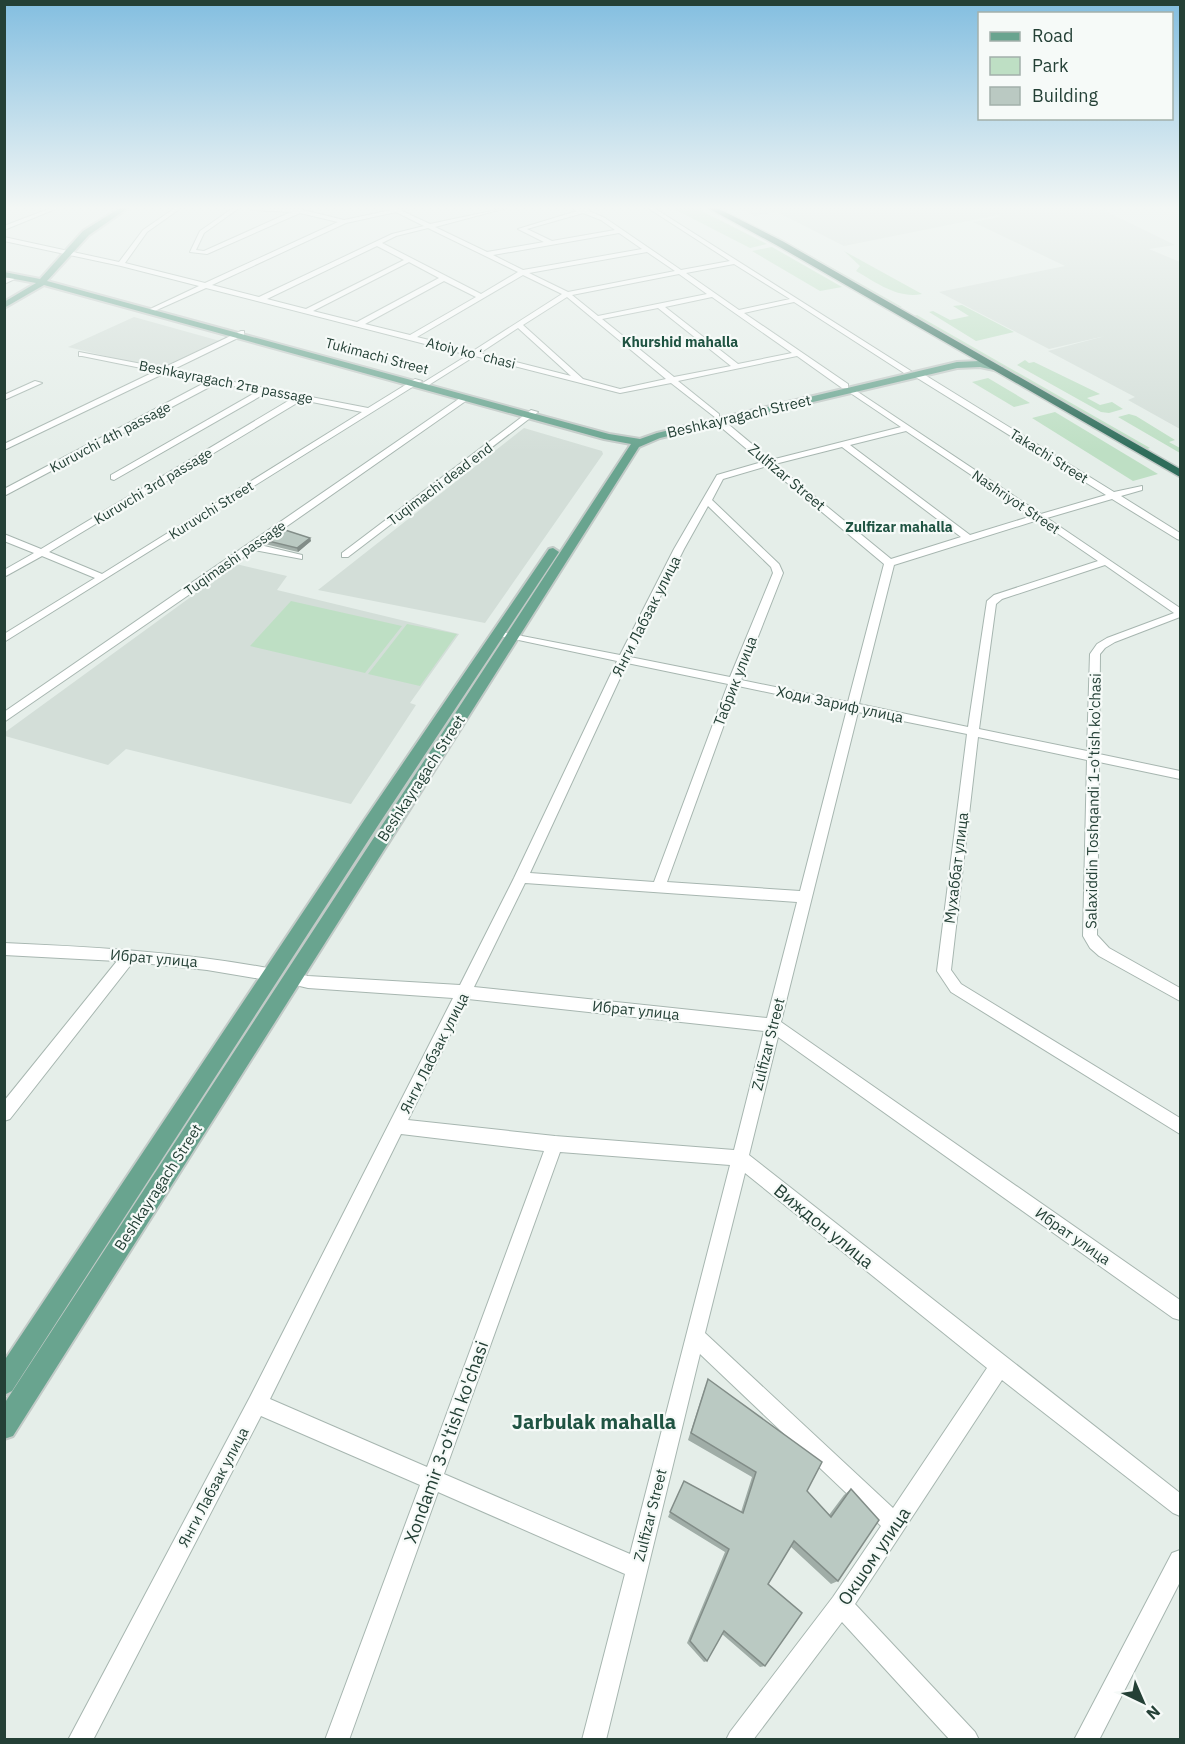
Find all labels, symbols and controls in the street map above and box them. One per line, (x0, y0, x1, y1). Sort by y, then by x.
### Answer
legend (978, 12, 1173, 120)
text: Road (1032, 24, 1073, 47)
text: Park (1032, 54, 1069, 77)
text: Building (1032, 84, 1099, 107)
street label: Atoiy koʻchasi (424, 333, 518, 373)
district label: Khurshid mahalla (622, 333, 738, 351)
street label: Tukimachi Street (323, 334, 431, 378)
street label: Beshkayragach 2тв passage (138, 356, 315, 408)
street label: Beshkayragach Street (665, 390, 813, 442)
street label: Kuruvchi 4th passage (46, 397, 174, 477)
street label: Takachi Street (1006, 425, 1092, 487)
street label: Tuqimachi dead end (384, 439, 496, 529)
street label: Zulfizar Street (745, 439, 829, 515)
street label: Kuruvchi 3rd passage (91, 443, 216, 528)
street label: Nashriyot Street (969, 466, 1063, 538)
street label: Kuruvchi Street (165, 477, 257, 543)
street label: Tuqimashi passage (181, 516, 289, 600)
district label: Zulfizar mahalla (845, 518, 953, 536)
street label: Янги Лабзак улица (607, 553, 685, 679)
street label: Табрик улица (709, 633, 761, 729)
street label: Salaxiddin Toshqandi 1-o'tish ko'chasi (1081, 673, 1105, 929)
street label: Ходи Зариф улица (775, 681, 905, 727)
street label: Beshkayragach Street (373, 711, 469, 845)
street label: Мухаббат улица (940, 811, 972, 925)
street label: Ибрат улица (110, 945, 198, 971)
street label: Янги Лабзак улица (395, 990, 473, 1116)
street label: Ибрат улица (591, 996, 681, 1024)
street label: Zulfizar Street (747, 996, 789, 1092)
street label: Beshkayragach Street (110, 1120, 206, 1254)
street label: Виждон улица (769, 1179, 879, 1274)
street label: Ибрат улица (1032, 1203, 1114, 1269)
street label: Xondamir 3-o'tish ko'chasi (399, 1338, 493, 1546)
district label: Jarbulak mahalla (512, 1408, 676, 1435)
street label: Янги Лабзак улица (173, 1424, 253, 1550)
street label: Zulfizar Street (629, 1467, 671, 1563)
street label: Окшом улица (833, 1502, 916, 1610)
north arrow (1113, 1672, 1173, 1732)
text: N (1142, 1702, 1165, 1724)

